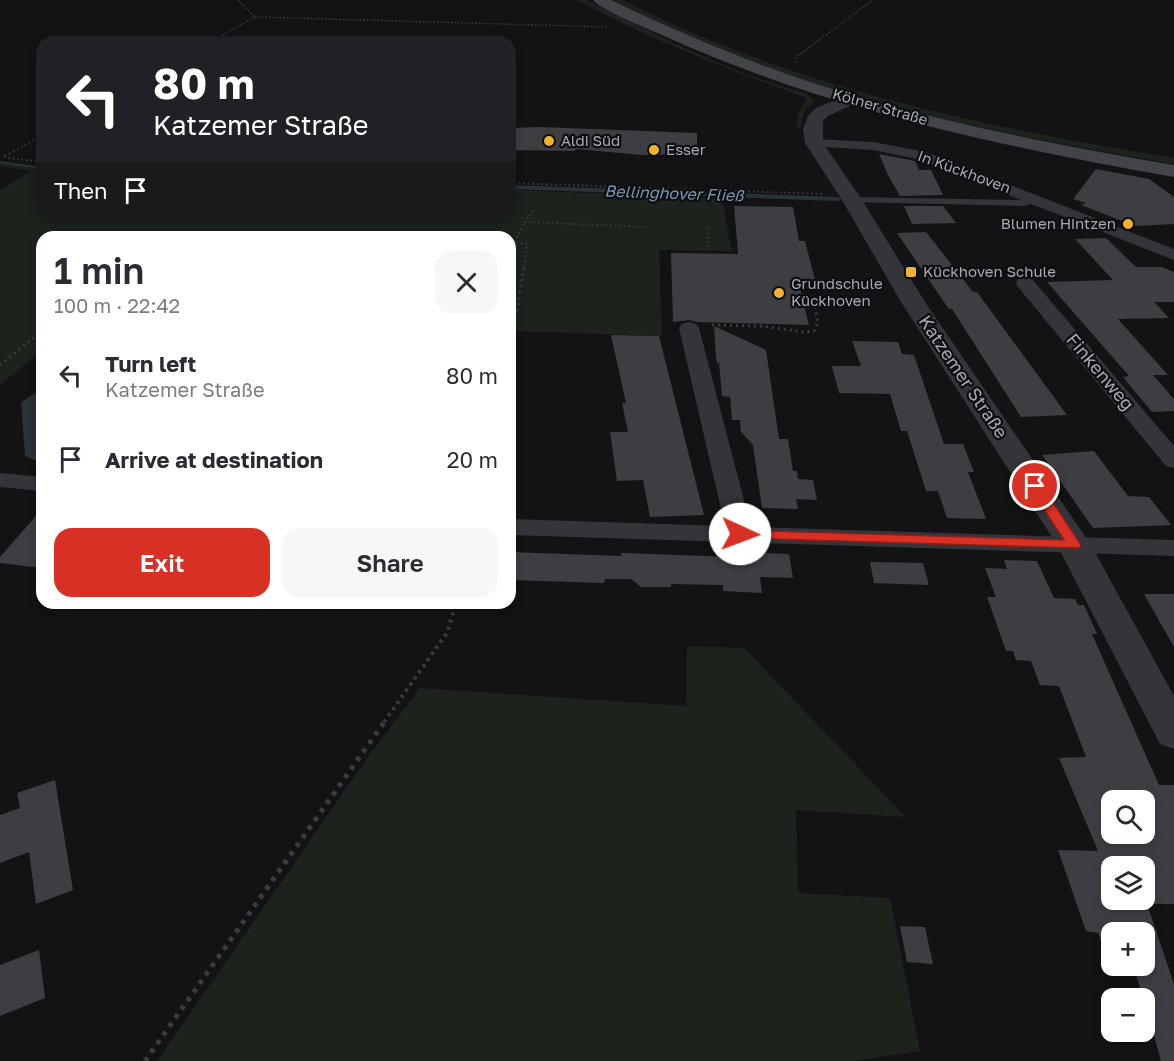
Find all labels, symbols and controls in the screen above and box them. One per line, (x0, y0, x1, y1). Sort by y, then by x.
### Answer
text: 80 m (153, 58, 254, 108)
icon: left (54, 60, 132, 138)
street label: Kölner Straße (831, 84, 930, 128)
text: Katzemer Straße (153, 109, 368, 141)
place label: Aldi Süd (561, 131, 620, 149)
marker: Aldi Süd (542, 134, 556, 148)
place label: Esser (666, 140, 706, 158)
marker: Esser (647, 143, 661, 157)
street label: In Kückhoven (915, 146, 1013, 196)
icon: arrive (119, 174, 152, 207)
text: Then (54, 177, 107, 204)
water label: Bellinghover Fließ (604, 181, 746, 205)
place label: Blumen Hintzen (1001, 214, 1116, 232)
marker: Blumen Hintzen (1121, 217, 1135, 231)
text: 1 min (54, 249, 144, 292)
button: close (435, 251, 498, 314)
place label: Kückhoven Schule (923, 262, 1056, 280)
marker: Kückhoven Schule (904, 265, 918, 279)
place label: Grundschule Kückhoven (791, 274, 883, 309)
marker: Grundschule Kückhoven (772, 286, 786, 300)
text: 100 m · 22:42 (54, 293, 180, 317)
street label: Katzemer Straße (915, 311, 1013, 442)
street label: Finkenweg (1062, 328, 1139, 414)
text: Turn left (105, 350, 196, 377)
icon: left (54, 359, 87, 392)
text: 80 m (446, 362, 498, 389)
text: Katzemer Straße (105, 377, 265, 401)
icon: arrive (54, 443, 87, 476)
text: Arrive at destination (105, 446, 323, 473)
text: 20 m (447, 446, 498, 473)
pin (1009, 460, 1060, 511)
icon: arrive (1018, 469, 1051, 502)
position arrow (708, 502, 772, 566)
button: Exit (54, 528, 270, 597)
button: Share (282, 528, 498, 597)
map controls (1101, 790, 1155, 1042)
button: search (1101, 790, 1155, 844)
button: layers (1101, 856, 1155, 910)
button: + (1101, 922, 1155, 976)
button: − (1101, 988, 1155, 1042)

